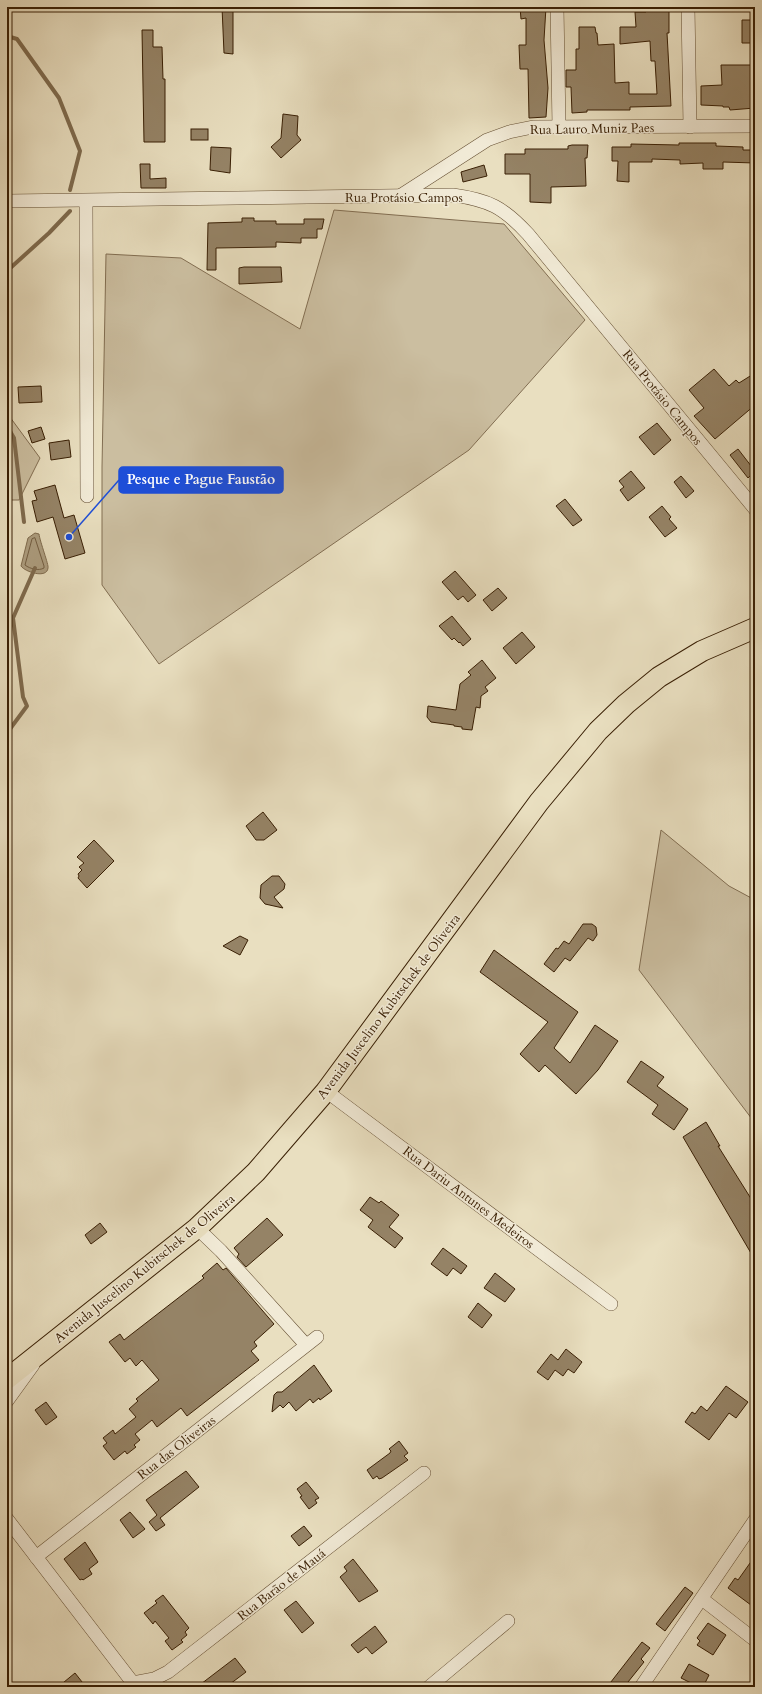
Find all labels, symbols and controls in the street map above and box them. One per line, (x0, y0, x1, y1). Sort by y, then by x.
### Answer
street label: Rua Lauro Muniz Paes (530, 119, 654, 139)
street label: Rua Protásio Campos (345, 189, 463, 207)
street label: Rua Protásio Campos (618, 346, 706, 449)
callout: Pesque e Pague Faustão (119, 467, 283, 493)
text: Pesque e Pague Faustão (127, 470, 275, 489)
street label: Avenida Juscelino Kubitschek de Oliveira (313, 910, 465, 1103)
street label: Rua Dariu Antunes Medeiros (399, 1142, 538, 1253)
street label: Avenida Juscelino Kubitschek de Oliveira (50, 1190, 239, 1347)
street label: Rua das Oliveiras (134, 1412, 219, 1484)
street label: Rua Barão de Mauá (234, 1544, 330, 1625)

